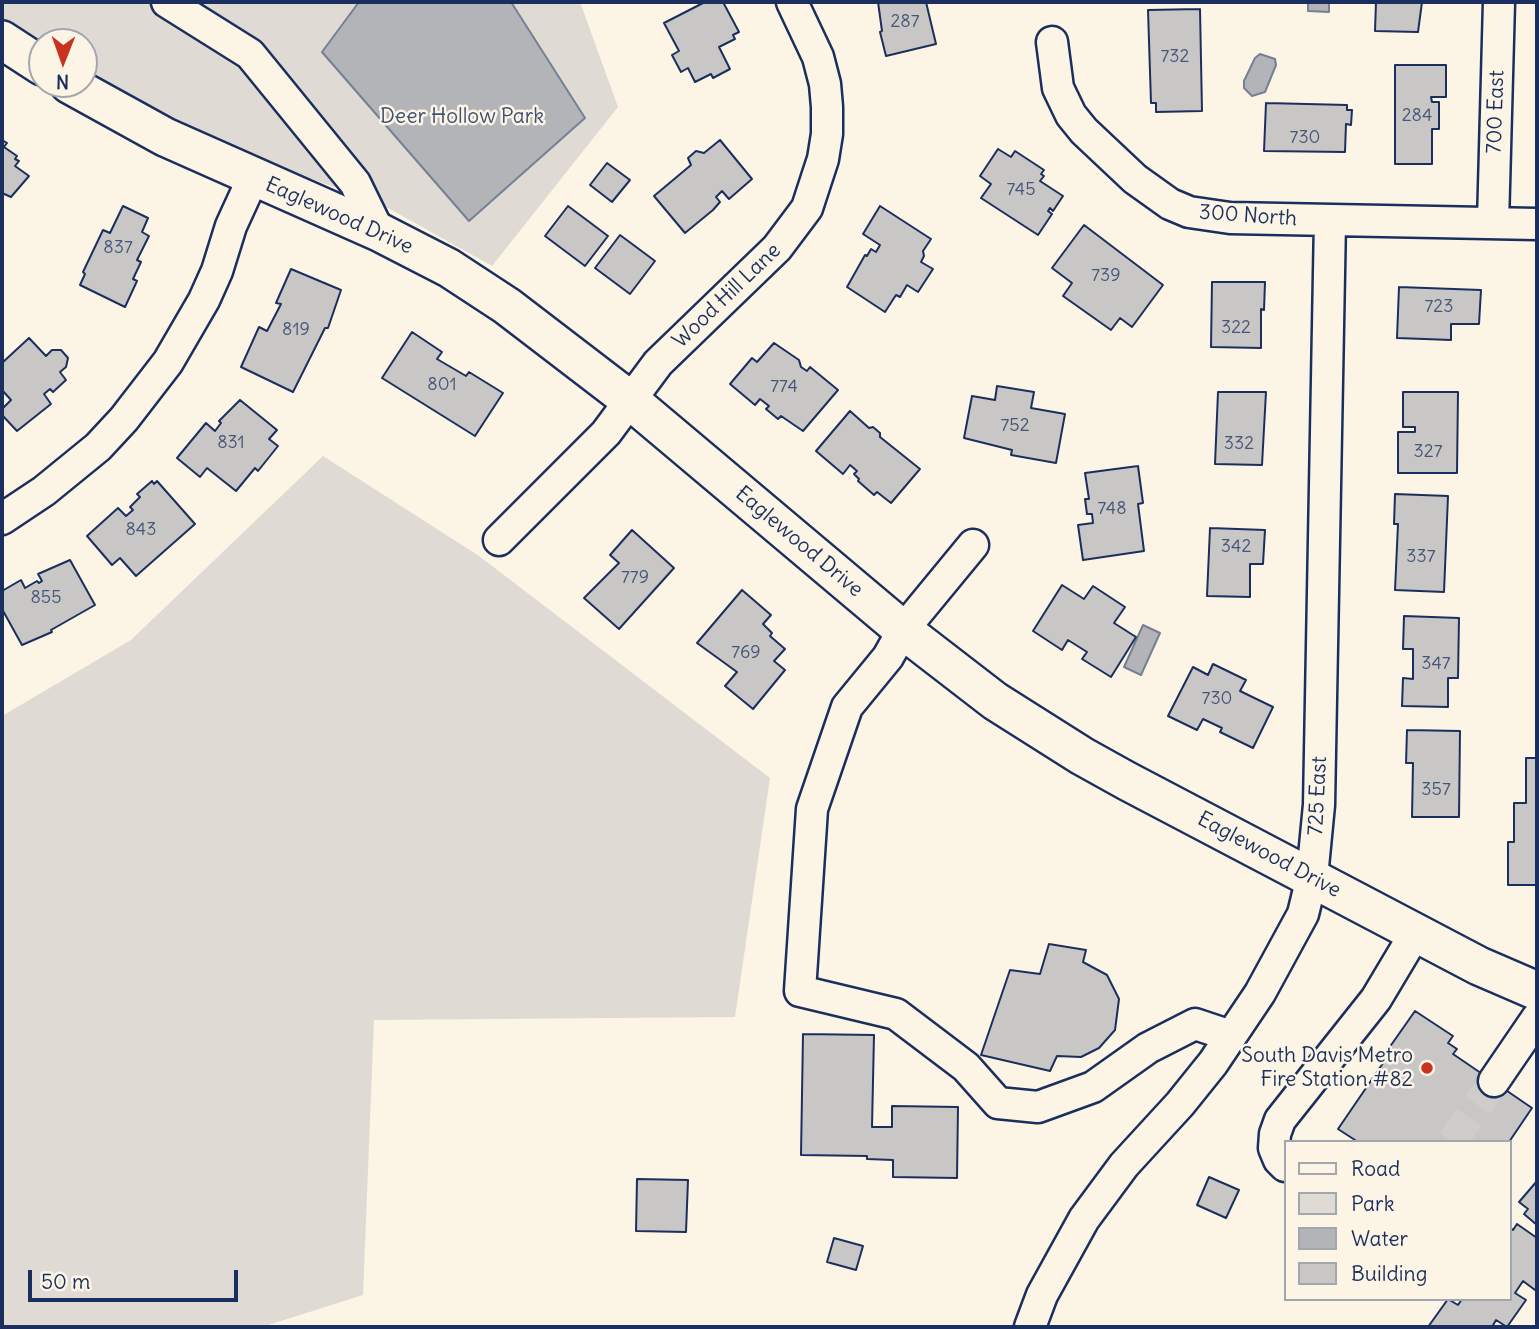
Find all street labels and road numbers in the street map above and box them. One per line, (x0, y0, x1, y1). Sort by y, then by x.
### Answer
street label: 700 East (1482, 70, 1510, 154)
street label: Eaglewood Drive (261, 172, 417, 260)
street label: 300 North (1198, 200, 1298, 232)
street label: Wood Hill Lane (668, 238, 786, 354)
street label: Eaglewood Drive (730, 481, 868, 603)
street label: 725 East (1303, 756, 1333, 836)
street label: Eaglewood Drive (1193, 807, 1345, 903)

